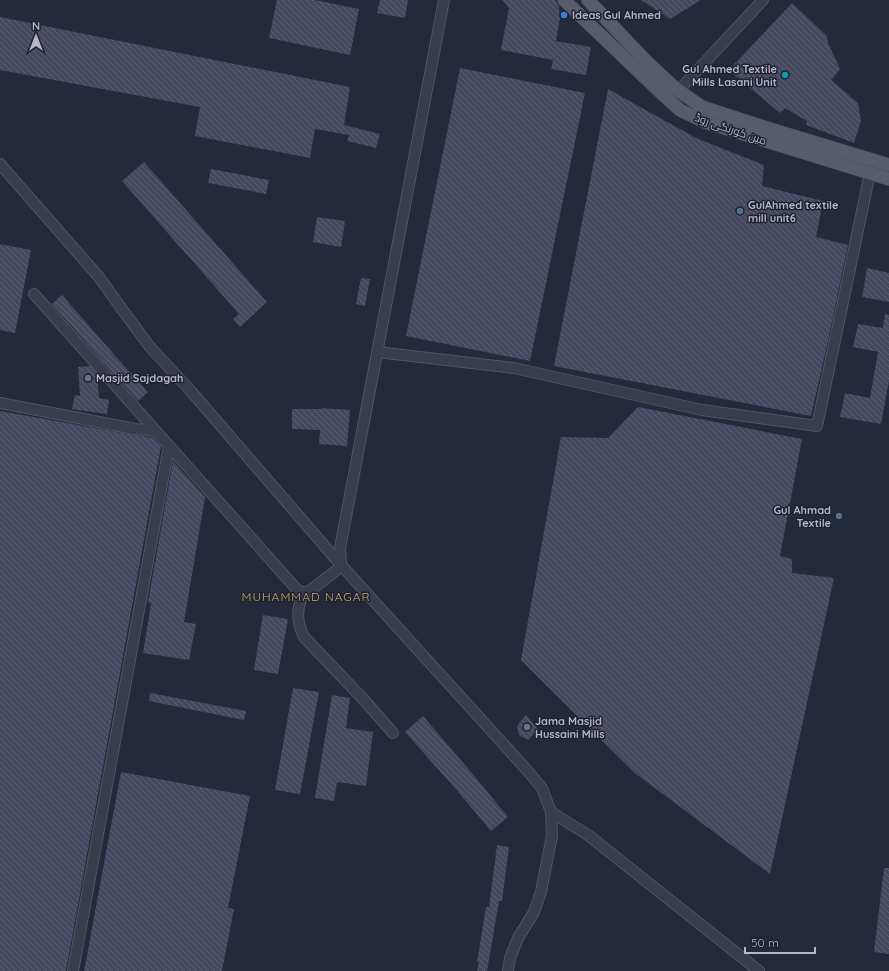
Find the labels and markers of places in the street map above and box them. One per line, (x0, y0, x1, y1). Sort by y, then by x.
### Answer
place label: Ideas Gul Ahmed (572, 8, 661, 22)
marker: Ideas Gul Ahmed (559, 10, 569, 20)
place label: Gul Ahmed Textile Mills Lasani Unit (682, 62, 778, 89)
marker: Gul Ahmed Textile Mills Lasani Unit (780, 70, 790, 80)
place label: GulAhmed textile mill unit6 (748, 198, 839, 225)
marker: GulAhmed textile mill unit6 (735, 206, 745, 216)
place label: Masjid Sajdagah (96, 371, 183, 385)
marker: Masjid Sajdagah (83, 373, 93, 383)
place label: Gul Ahmad Textile (773, 503, 831, 530)
marker: Gul Ahmad Textile (834, 511, 844, 521)
place label: Jama Masjid Hussaini Mills (535, 714, 605, 741)
marker: Jama Masjid Hussaini Mills (522, 722, 532, 732)

